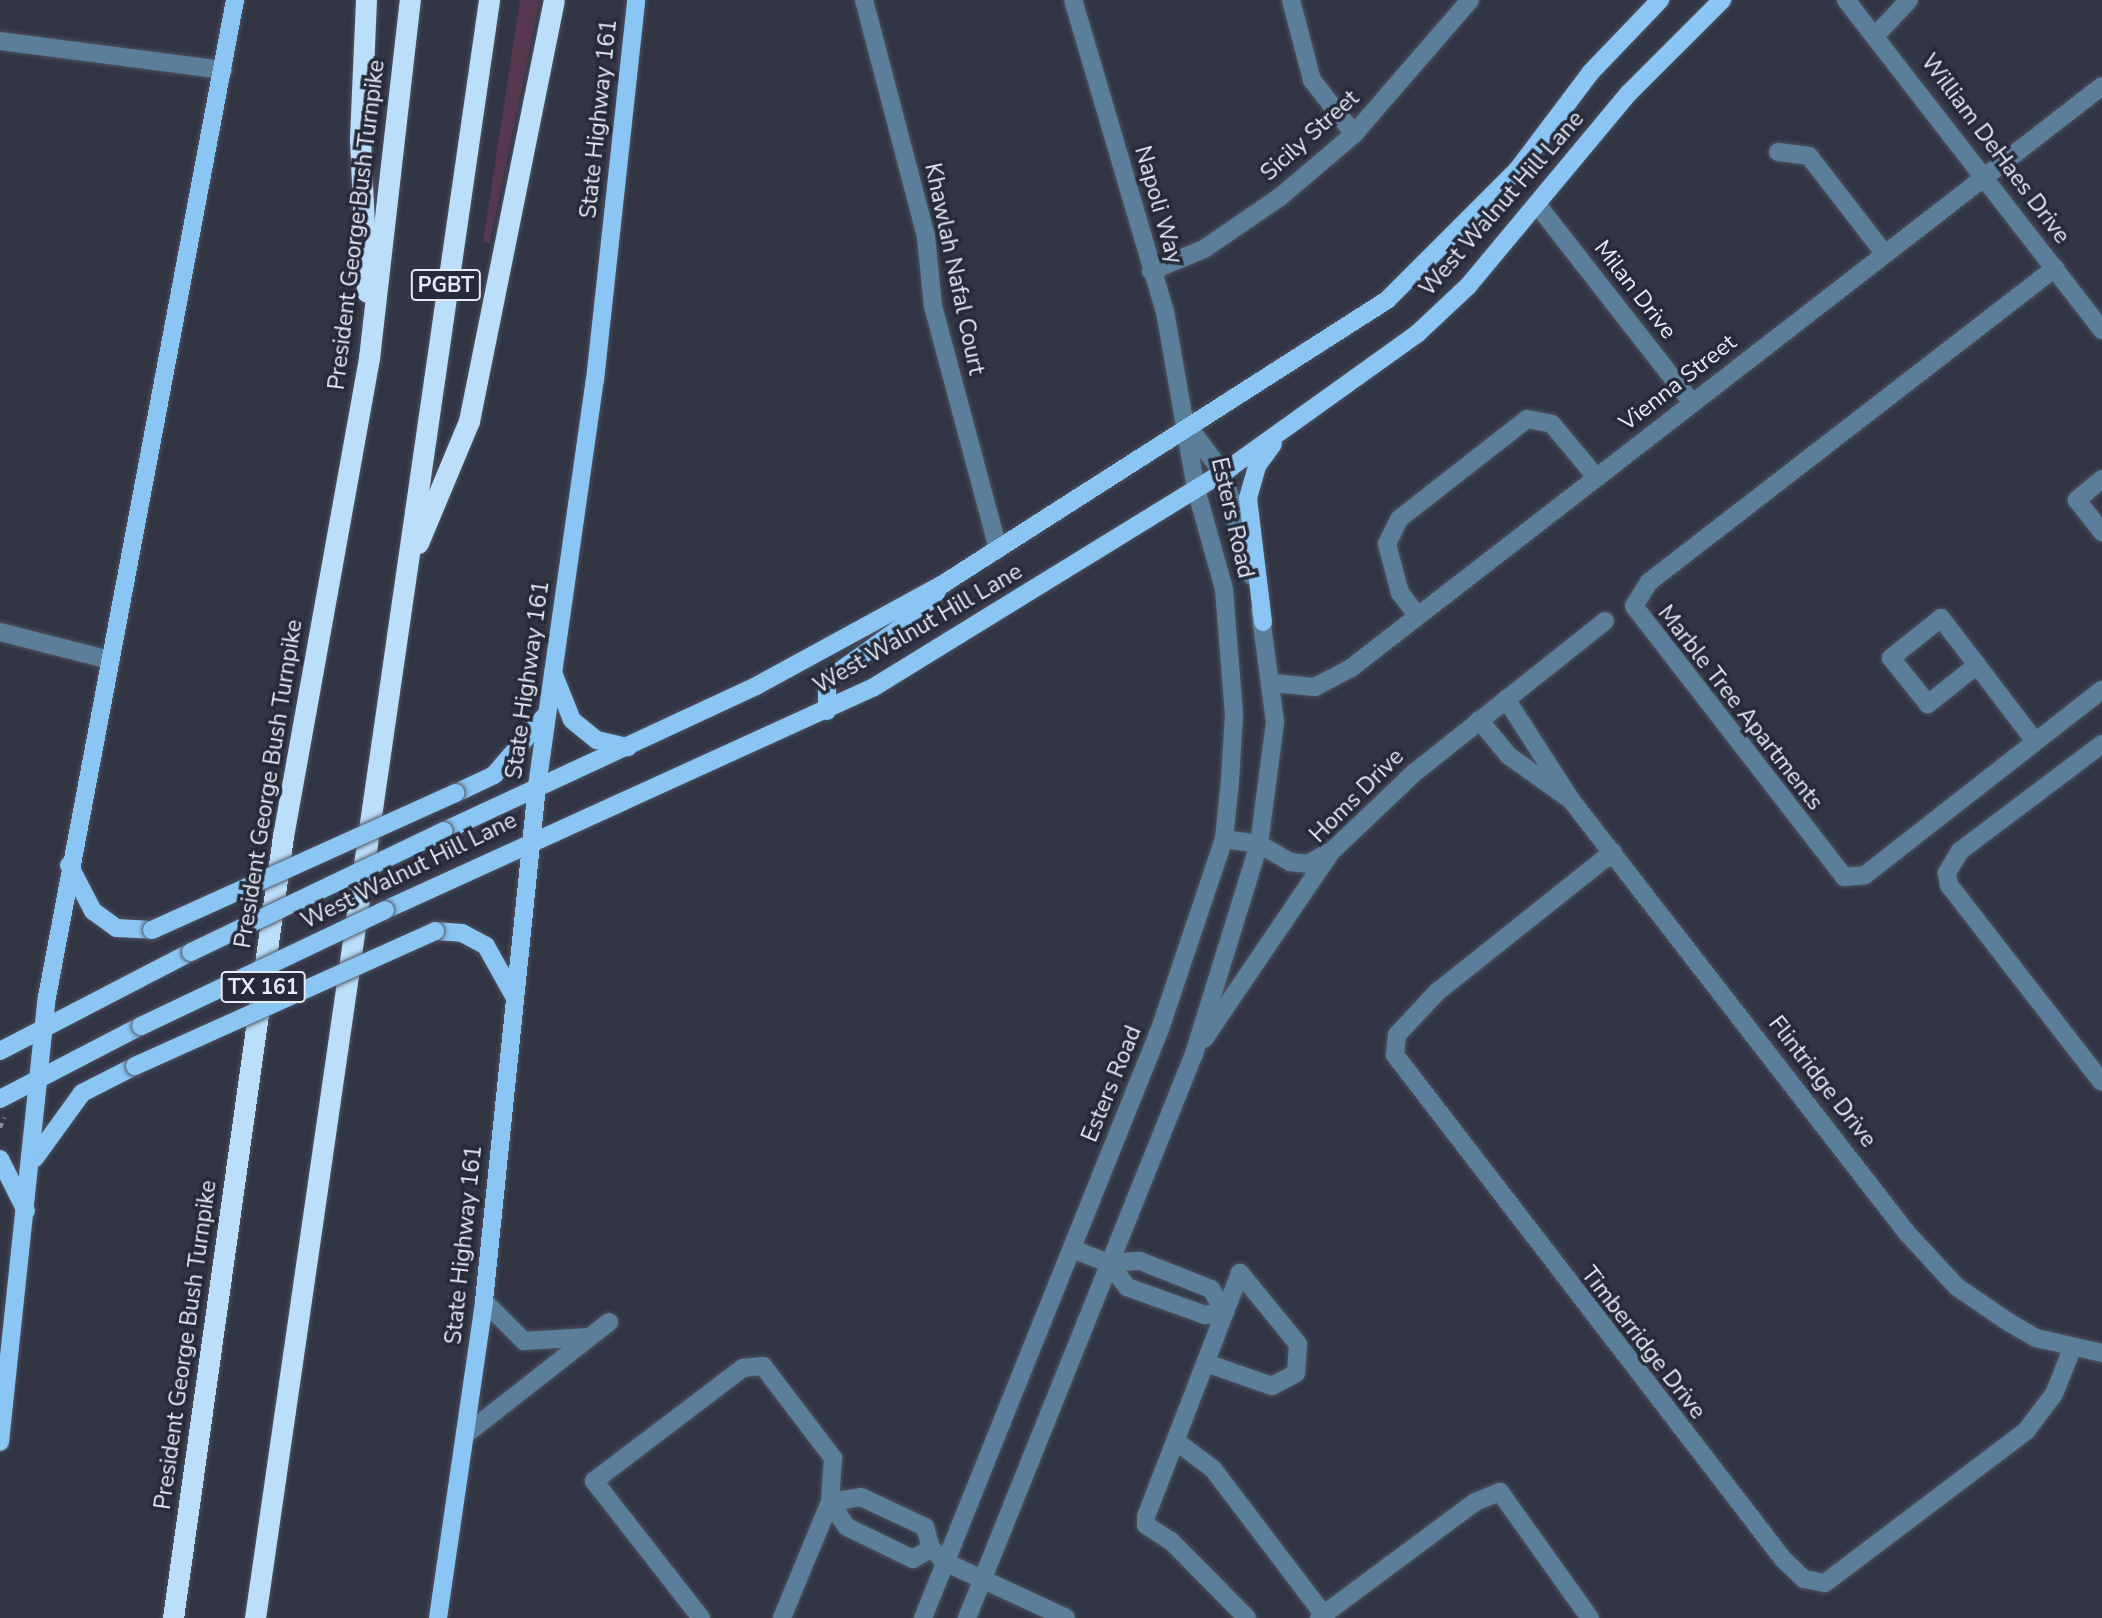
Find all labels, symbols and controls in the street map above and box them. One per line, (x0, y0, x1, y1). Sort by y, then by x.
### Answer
street label: State Highway 161 (575, 18, 623, 220)
street label: William DeHaes Drive (1915, 49, 2075, 249)
street label: President George Bush Turnpike (323, 58, 391, 392)
street label: Sicily Street (1255, 85, 1365, 187)
street label: West Walnut Hill Lane (1414, 106, 1590, 302)
street label: Napoli Way (1128, 143, 1188, 267)
street label: Khawlah Nafal Court (918, 161, 990, 377)
street label: Milan Drive (1588, 235, 1682, 345)
road number: PGBT (409, 268, 483, 302)
street label: Vienna Street (1614, 329, 1742, 437)
street label: Esters Road (1205, 455, 1259, 581)
street label: West Walnut Hill Lane (809, 558, 1027, 700)
street label: State Highway 161 (500, 579, 556, 781)
street label: Marble Tree Apartments (1651, 600, 1829, 816)
street label: President George Bush Turnpike (229, 618, 309, 950)
street label: Homs Drive (1304, 743, 1410, 849)
street label: West Walnut Hill Lane (297, 807, 521, 935)
road number: TX 161 (219, 970, 307, 1004)
street label: Flintridge Drive (1762, 1011, 1882, 1153)
street label: Esters Road (1076, 1022, 1148, 1146)
street label: State Highway 161 (440, 1144, 488, 1346)
street label: President George Bush Turnpike (149, 1179, 223, 1511)
street label: Timberridge Drive (1575, 1261, 1711, 1425)

